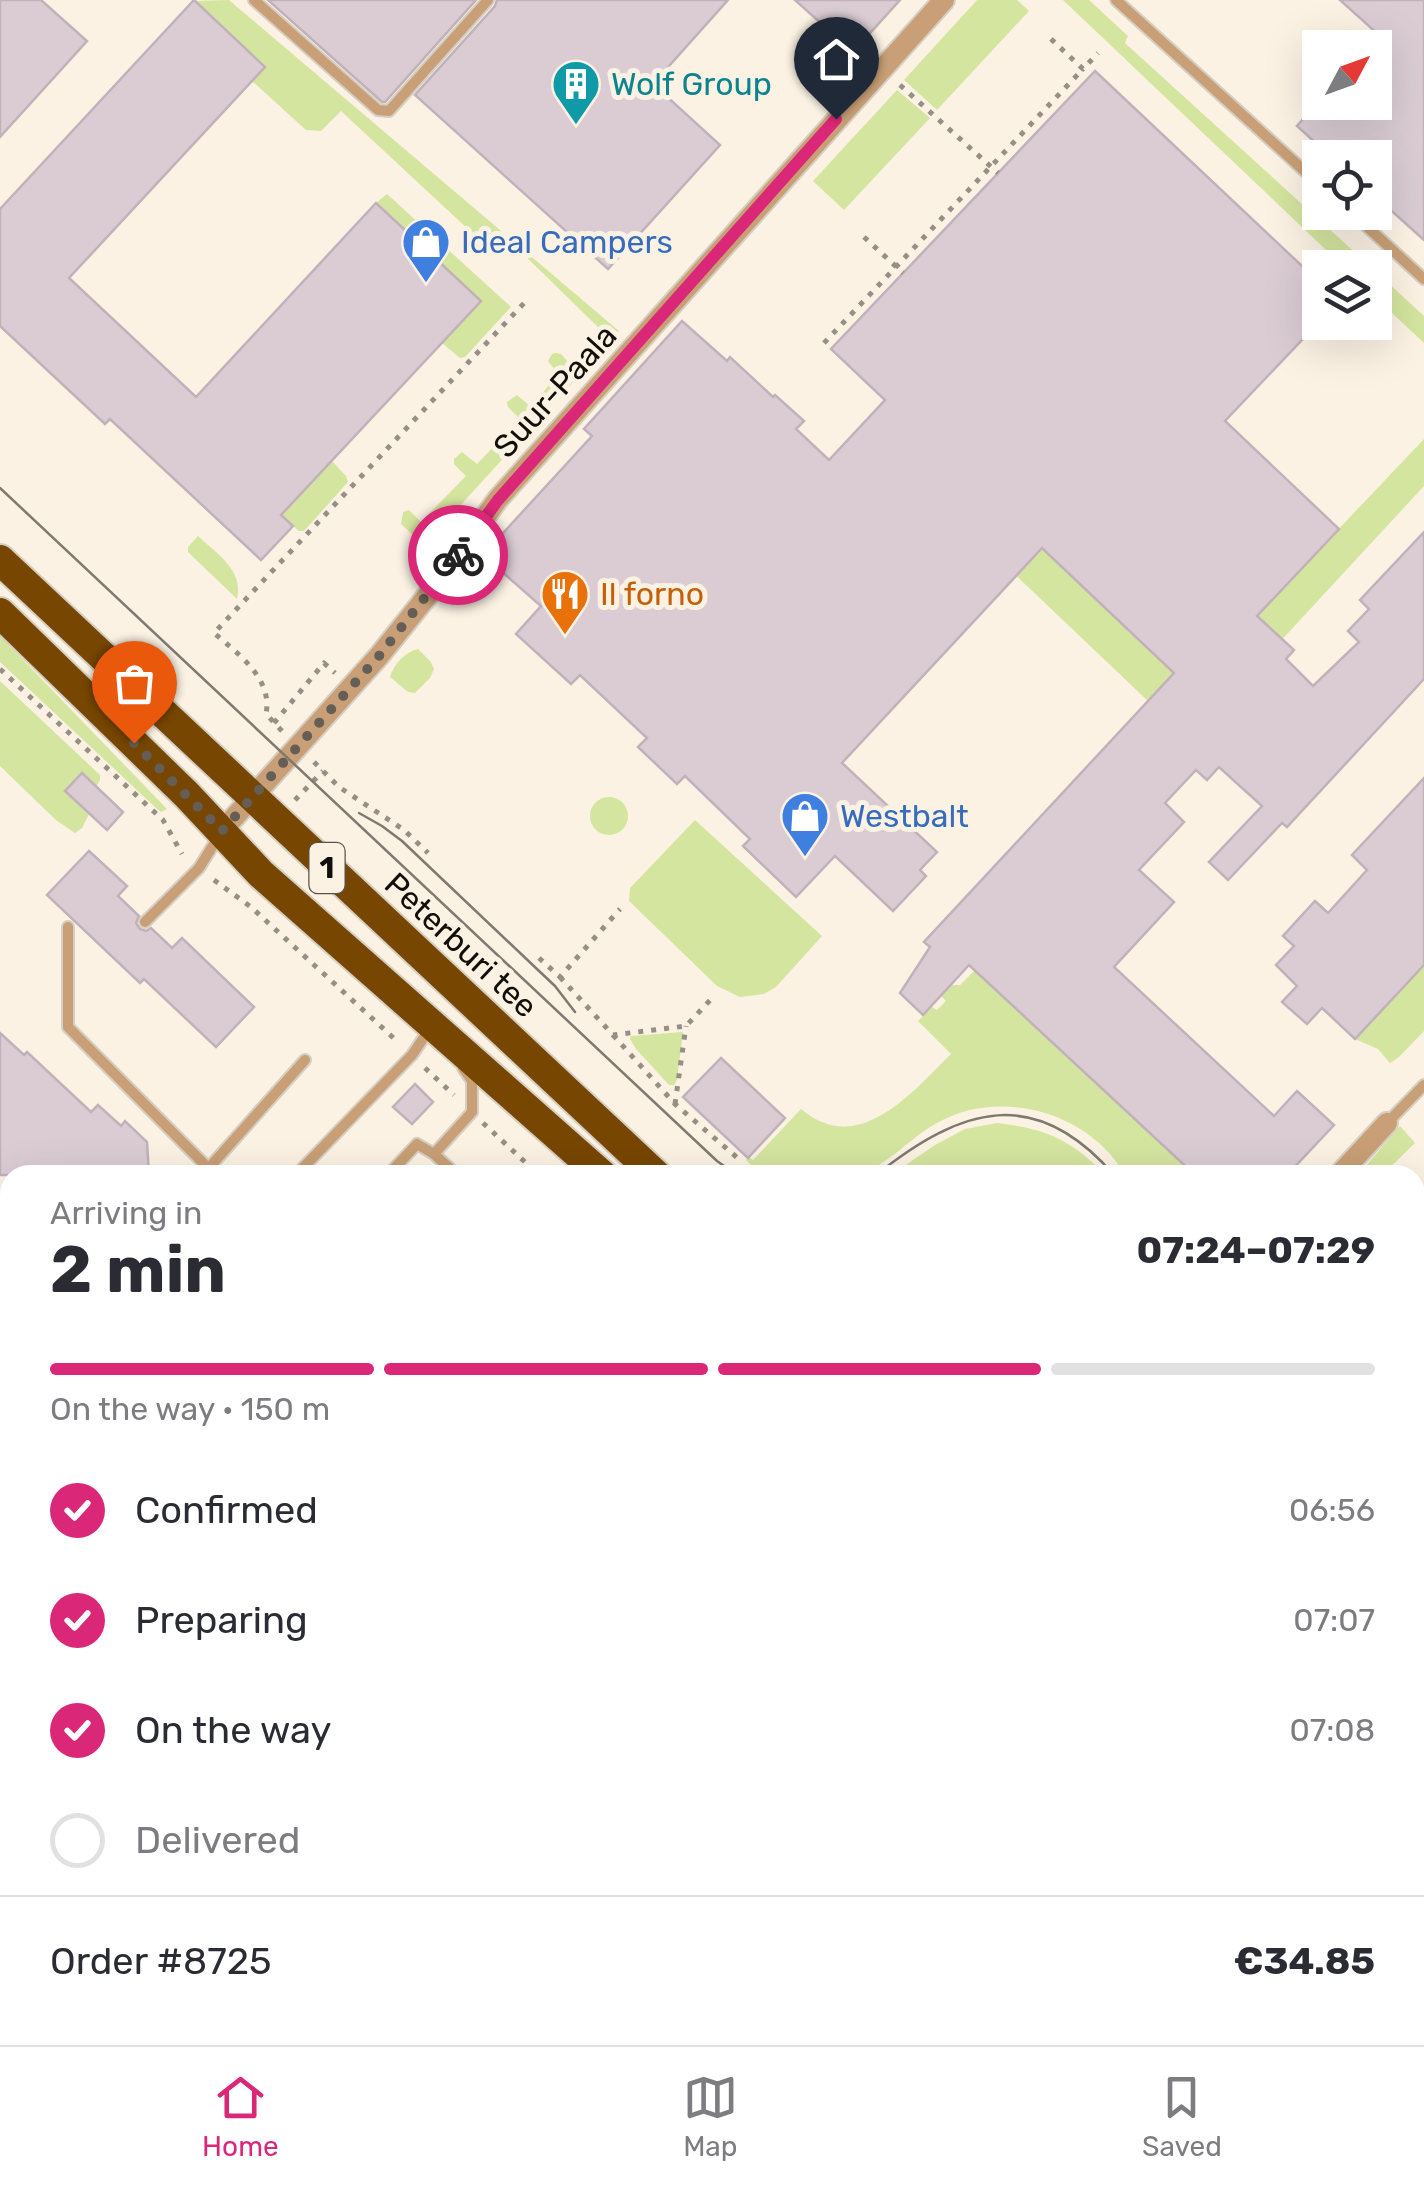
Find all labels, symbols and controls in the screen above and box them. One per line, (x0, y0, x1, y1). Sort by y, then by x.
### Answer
pin (794, 17, 879, 120)
north arrow (1302, 30, 1392, 120)
map controls (1302, 30, 1392, 340)
icon: home (809, 32, 864, 87)
building icon: Wolf Group (550, 58, 602, 126)
place label: Wolf Group (611, 65, 772, 103)
button: locate (1302, 140, 1392, 230)
shop icon: Ideal Campers (400, 216, 452, 284)
place label: Ideal Campers (461, 223, 673, 261)
button: layers (1302, 250, 1392, 340)
street label: Suur-Paala (485, 317, 625, 465)
courier (408, 505, 508, 605)
icon: bike (431, 528, 486, 583)
restaurant icon: Il forno (539, 568, 591, 636)
place label: Il forno (600, 575, 704, 613)
pin (92, 641, 177, 744)
icon: bag (107, 656, 162, 711)
shop icon: Westbalt (779, 790, 831, 858)
place label: Westbalt (840, 797, 969, 835)
road number: 1 (310, 843, 344, 893)
street label: Peterburi tee (377, 865, 545, 1025)
text: Arriving in (50, 1194, 202, 1232)
text: 07:24–07:29 (1136, 1227, 1375, 1273)
text: 2 min (50, 1231, 226, 1308)
text: On the way · 150 m (50, 1390, 330, 1428)
icon: check (50, 1483, 105, 1538)
text: Confirmed (135, 1487, 318, 1533)
text: 06:56 (1289, 1491, 1375, 1529)
icon: check (50, 1593, 105, 1648)
text: Preparing (135, 1597, 308, 1643)
text: 07:07 (1293, 1601, 1375, 1639)
icon: check (50, 1703, 105, 1758)
text: On the way (135, 1707, 331, 1753)
text: 07:08 (1289, 1711, 1375, 1749)
text: Delivered (135, 1817, 300, 1863)
text: Order #8725 (50, 1938, 272, 1984)
text: €34.85 (1234, 1938, 1375, 1984)
tab: Home (202, 2070, 279, 2163)
tab: Map (683, 2070, 738, 2163)
tab: Saved (1142, 2070, 1222, 2163)

